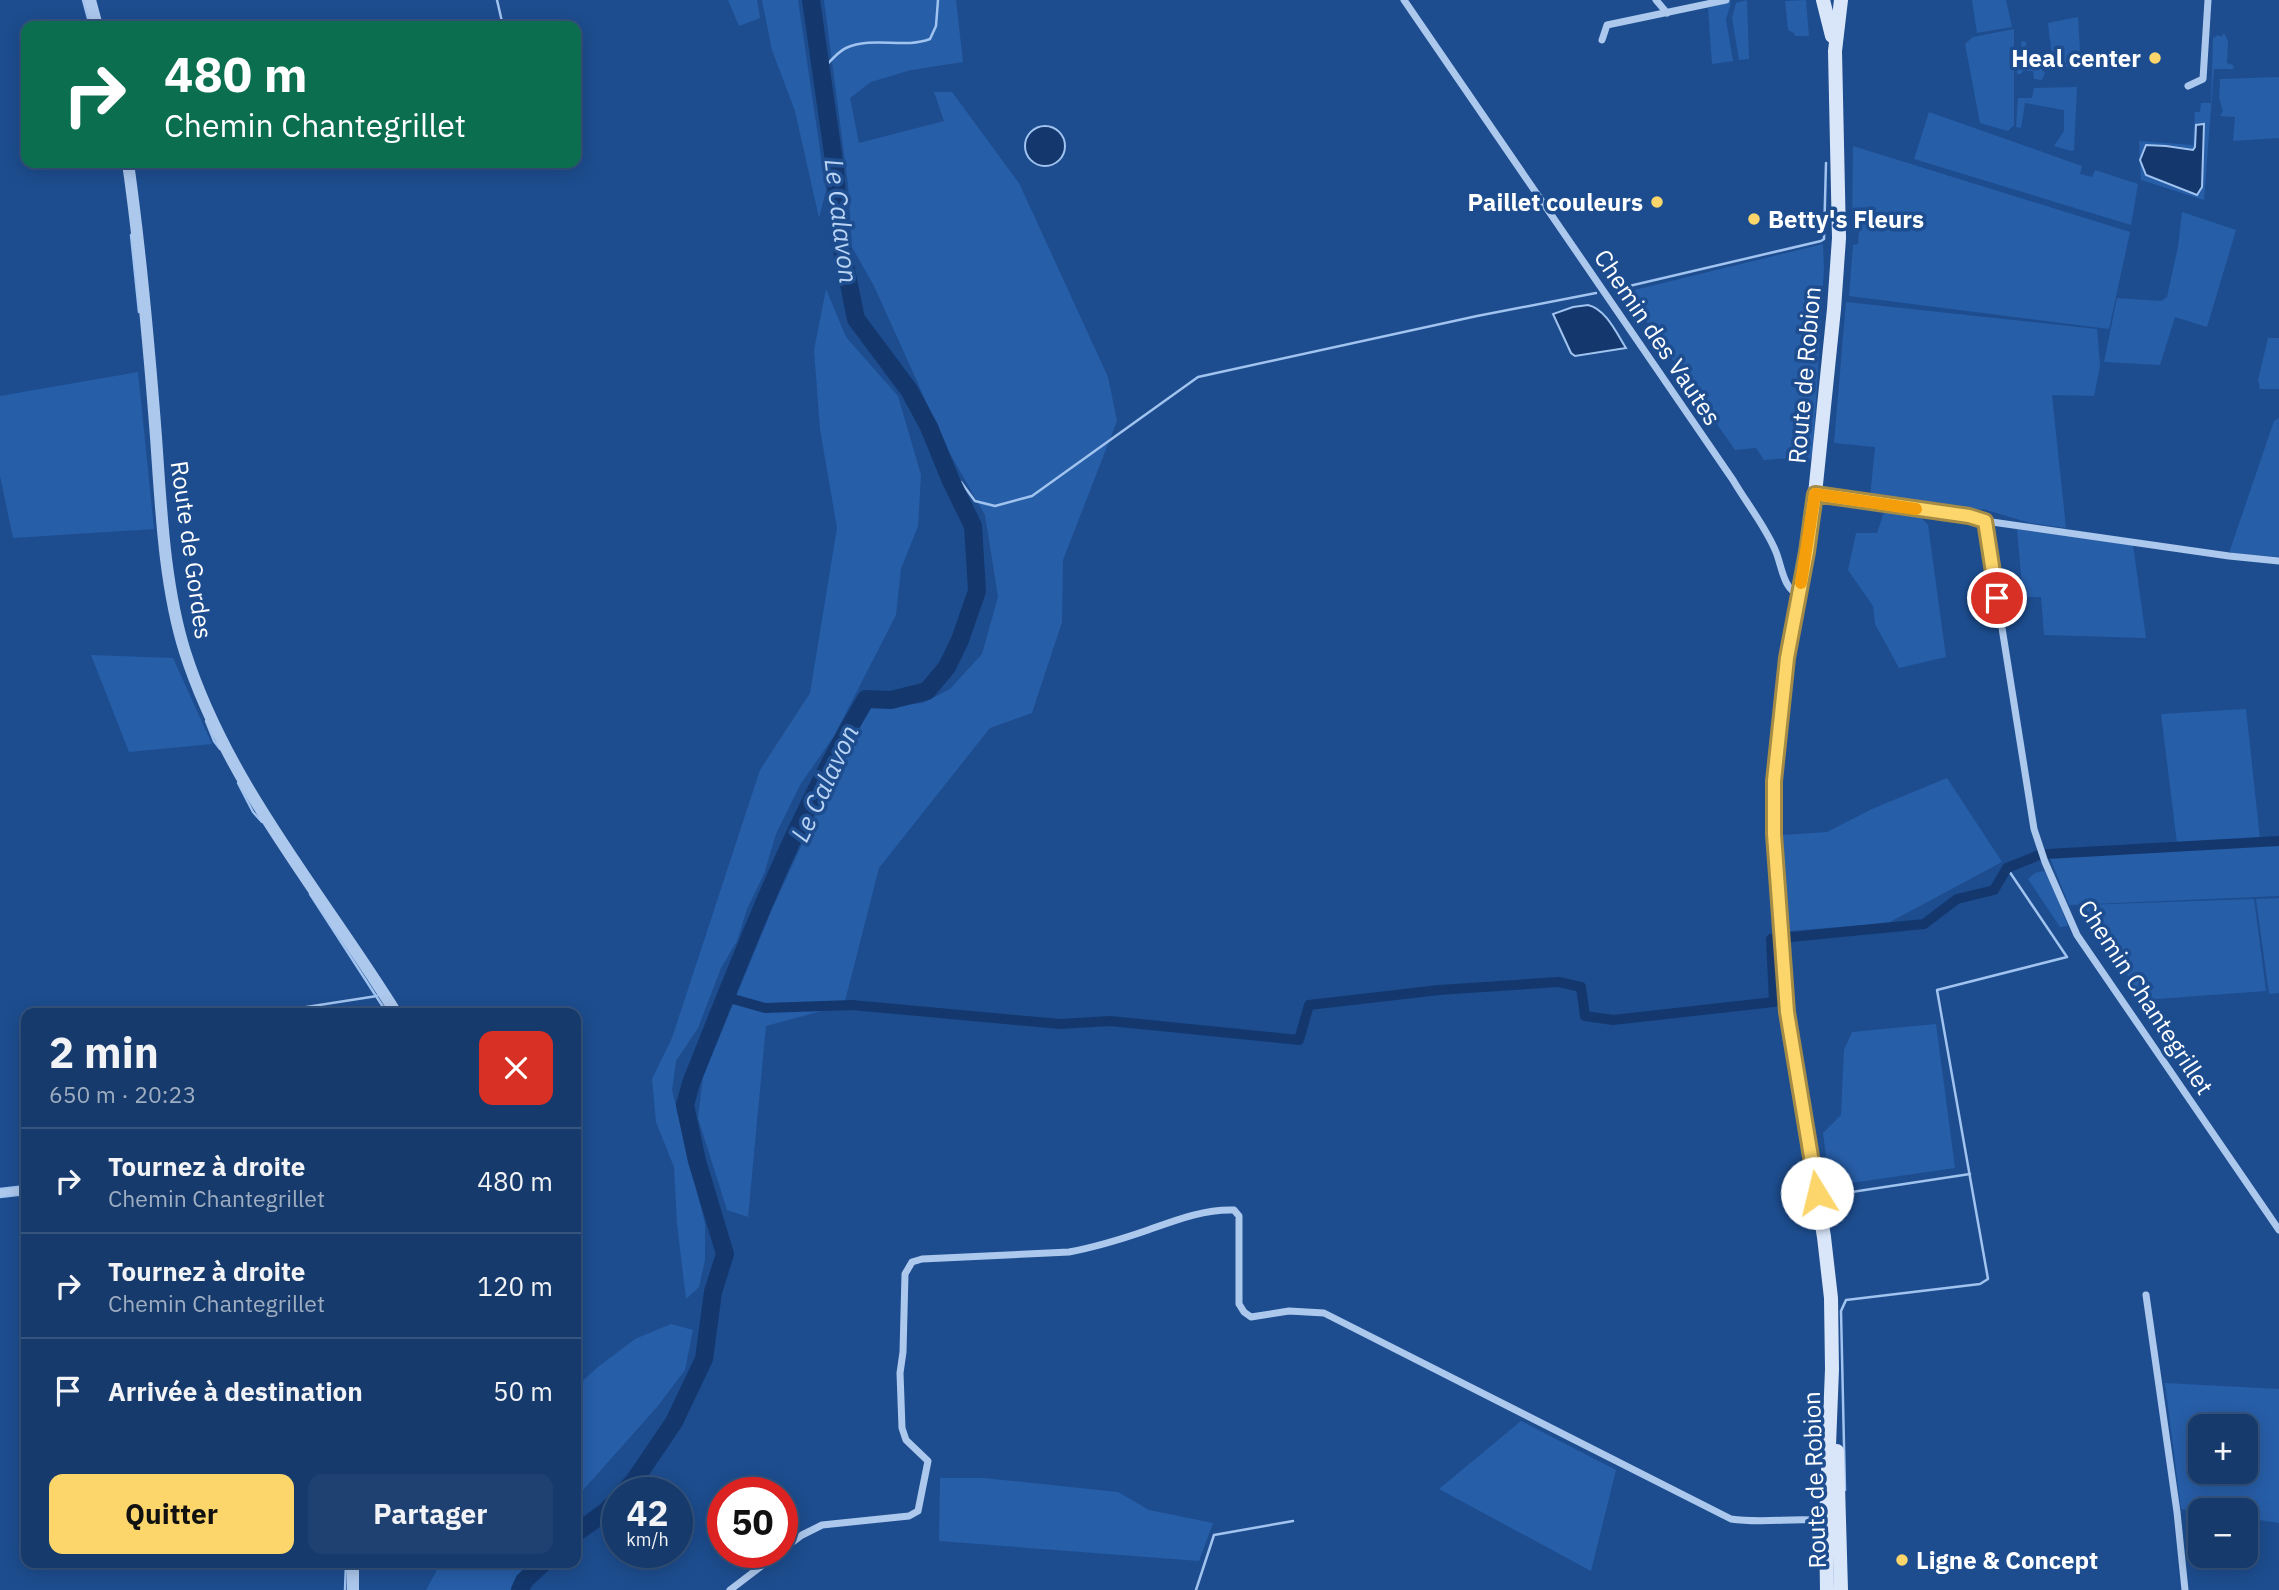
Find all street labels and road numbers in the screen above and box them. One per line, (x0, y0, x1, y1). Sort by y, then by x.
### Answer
street label: Chemin des Vautes (1587, 243, 1729, 431)
street label: Route de Robion (1780, 285, 1828, 465)
street label: Route de Gordes (164, 459, 220, 641)
street label: Chemin Chantegrillet (2071, 893, 2221, 1101)
street label: Route de Robion (1795, 1391, 1833, 1569)

